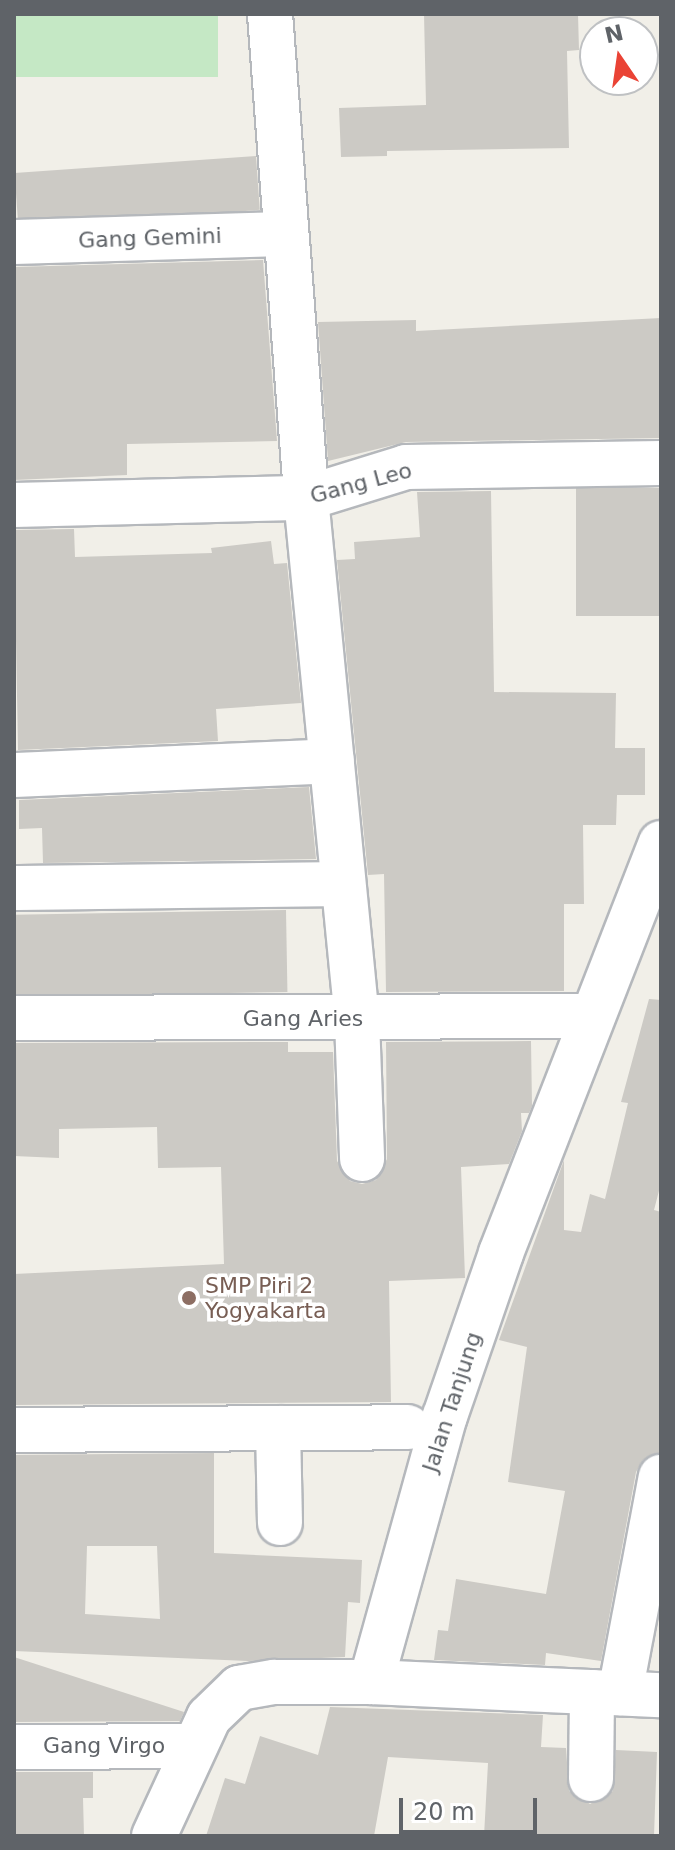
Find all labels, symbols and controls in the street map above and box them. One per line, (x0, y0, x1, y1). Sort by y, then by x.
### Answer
north arrow (579, 16, 659, 96)
text: N (602, 20, 626, 48)
street label: Gang Gemini (78, 222, 222, 254)
street label: Gang Leo (307, 457, 415, 509)
street label: Gang Aries (243, 1006, 363, 1032)
place label: SMP Piri 2 Yogyakarta (205, 1272, 326, 1324)
marker: SMP Piri 2 Yogyakarta (180, 1289, 198, 1307)
street label: Jalan Tanjung (417, 1329, 487, 1475)
street label: Gang Virgo (43, 1733, 165, 1759)
scale bar (403, 1782, 541, 1832)
text: 20 m (413, 1798, 475, 1826)

